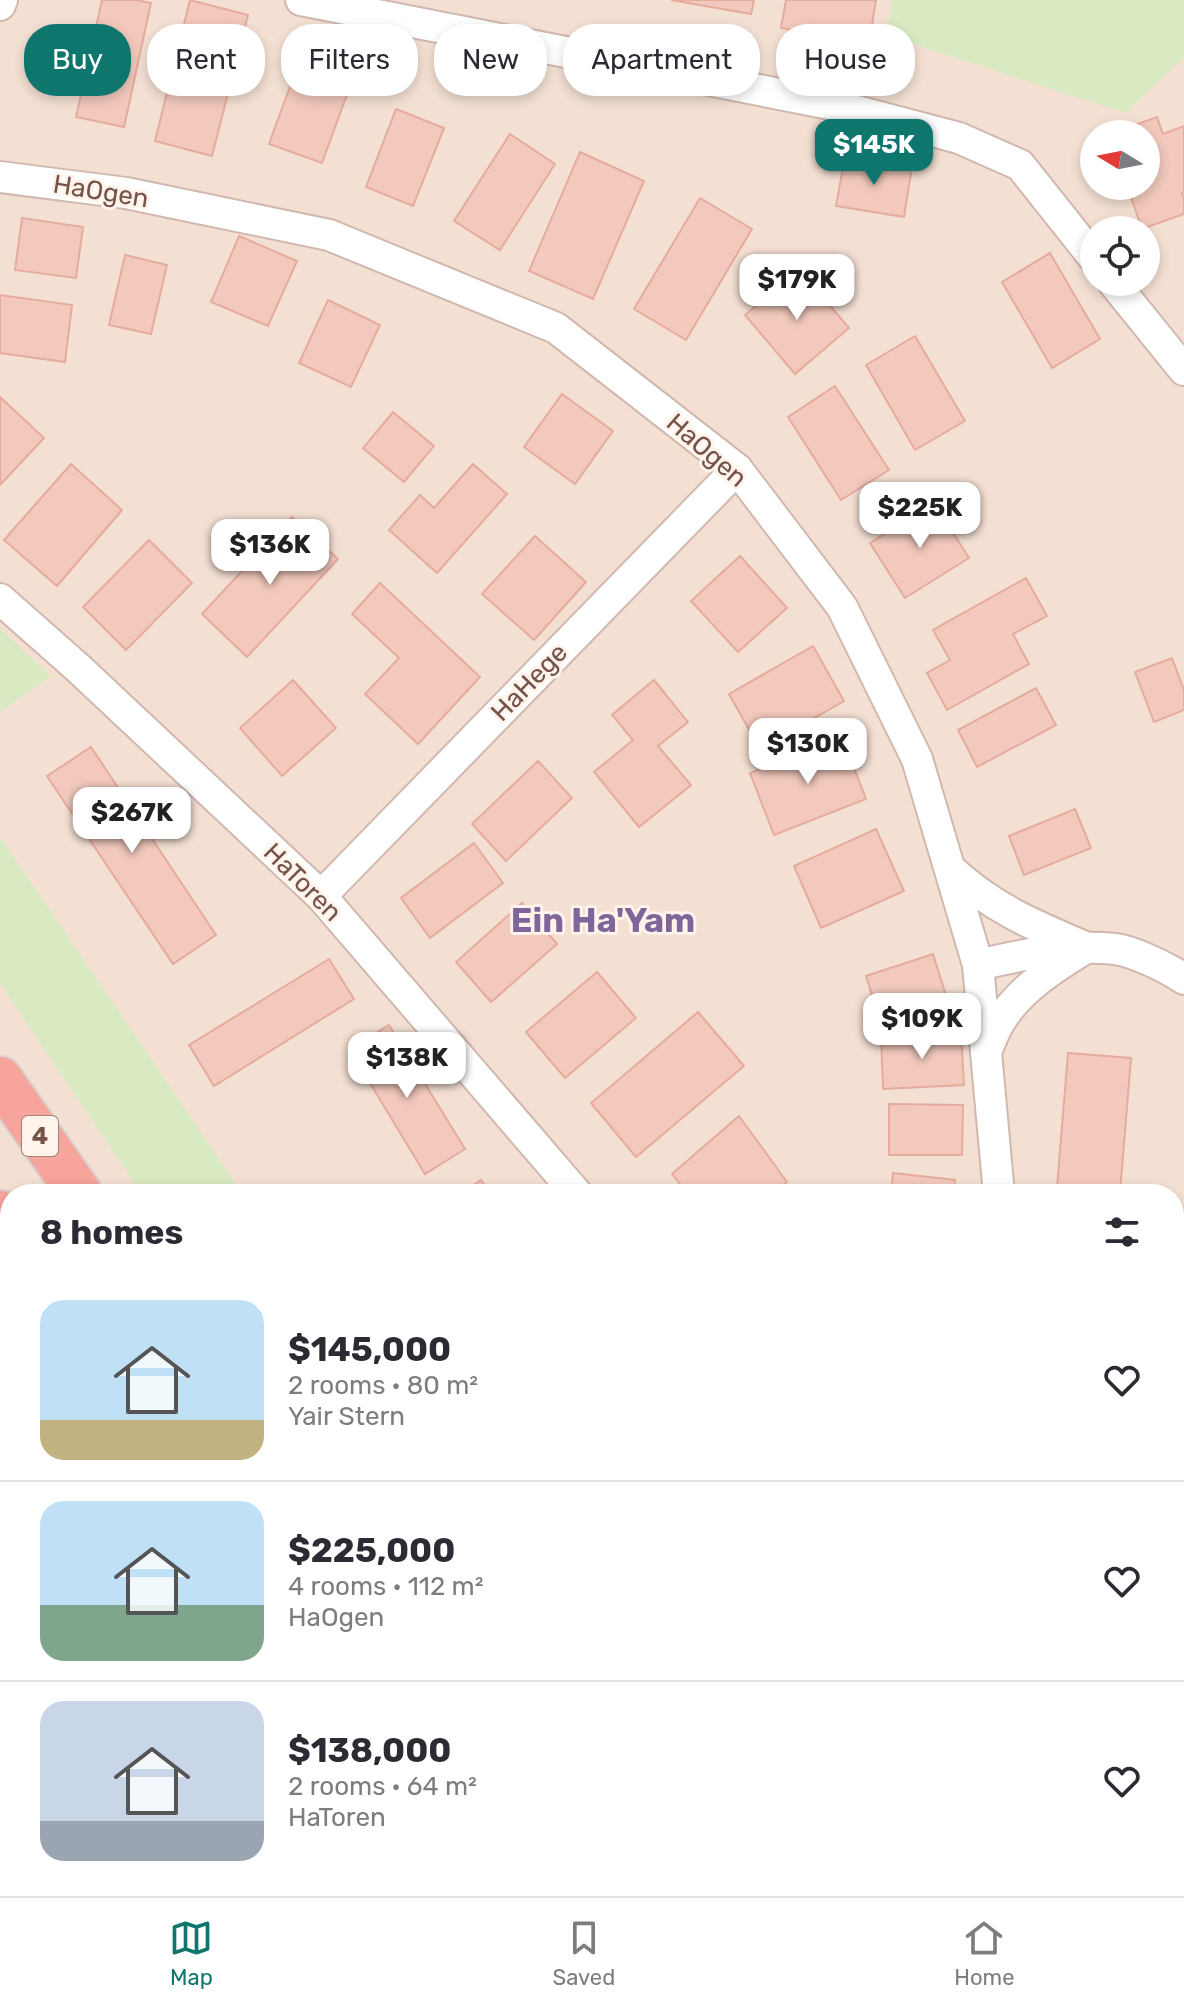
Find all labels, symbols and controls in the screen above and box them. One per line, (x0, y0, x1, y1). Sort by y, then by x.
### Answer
chip: Buy (24, 24, 131, 96)
chip: Rent (147, 24, 265, 96)
chip: Filters (281, 24, 418, 96)
chip: New (434, 24, 547, 96)
chip: Apartment (563, 24, 760, 96)
chip: House (776, 24, 915, 96)
pin: $145K (818, 119, 930, 187)
north arrow (1080, 120, 1160, 200)
map controls (1080, 120, 1160, 296)
text: $145K (833, 129, 915, 160)
street label: HaOgen (51, 169, 151, 214)
button: locate (1080, 216, 1160, 296)
pin: $179K (741, 254, 853, 322)
text: $179K (757, 264, 837, 295)
street label: HaOgen (660, 407, 753, 494)
pin: $225K (864, 482, 976, 550)
text: $225K (877, 492, 963, 523)
pin: $136K (214, 519, 326, 587)
text: $136K (229, 529, 311, 560)
street label: HaHege (485, 637, 574, 728)
pin: $130K (752, 718, 864, 786)
text: $130K (767, 728, 849, 759)
pin: $267K (76, 787, 188, 855)
text: $267K (91, 797, 173, 828)
street label: HaToren (257, 837, 348, 928)
district label: Ein Ha'Yam (511, 900, 695, 941)
pin: $109K (866, 993, 978, 1061)
text: $109K (881, 1003, 963, 1034)
pin: $138K (351, 1032, 463, 1100)
text: $138K (366, 1042, 448, 1073)
road number: 4 (22, 1116, 58, 1156)
icon: filters (1100, 1210, 1144, 1254)
text: 8 homes (40, 1212, 183, 1253)
text: $145,000 (288, 1329, 451, 1370)
icon: home (104, 1332, 200, 1428)
icon: heart (1100, 1358, 1144, 1402)
text: 2 rooms · 80 m² (288, 1370, 478, 1401)
text: Yair Stern (288, 1401, 405, 1432)
text: $225,000 (288, 1530, 455, 1571)
icon: home (104, 1533, 200, 1629)
icon: heart (1100, 1559, 1144, 1603)
text: 4 rooms · 112 m² (288, 1571, 484, 1602)
text: HaOgen (288, 1602, 384, 1633)
text: $138,000 (288, 1730, 451, 1771)
icon: home (104, 1733, 200, 1829)
icon: heart (1100, 1759, 1144, 1803)
text: 2 rooms · 64 m² (288, 1771, 477, 1802)
text: HaToren (288, 1802, 386, 1833)
tab: Map (169, 1916, 213, 1991)
tab: Saved (552, 1916, 615, 1991)
tab: Home (954, 1916, 1014, 1991)

